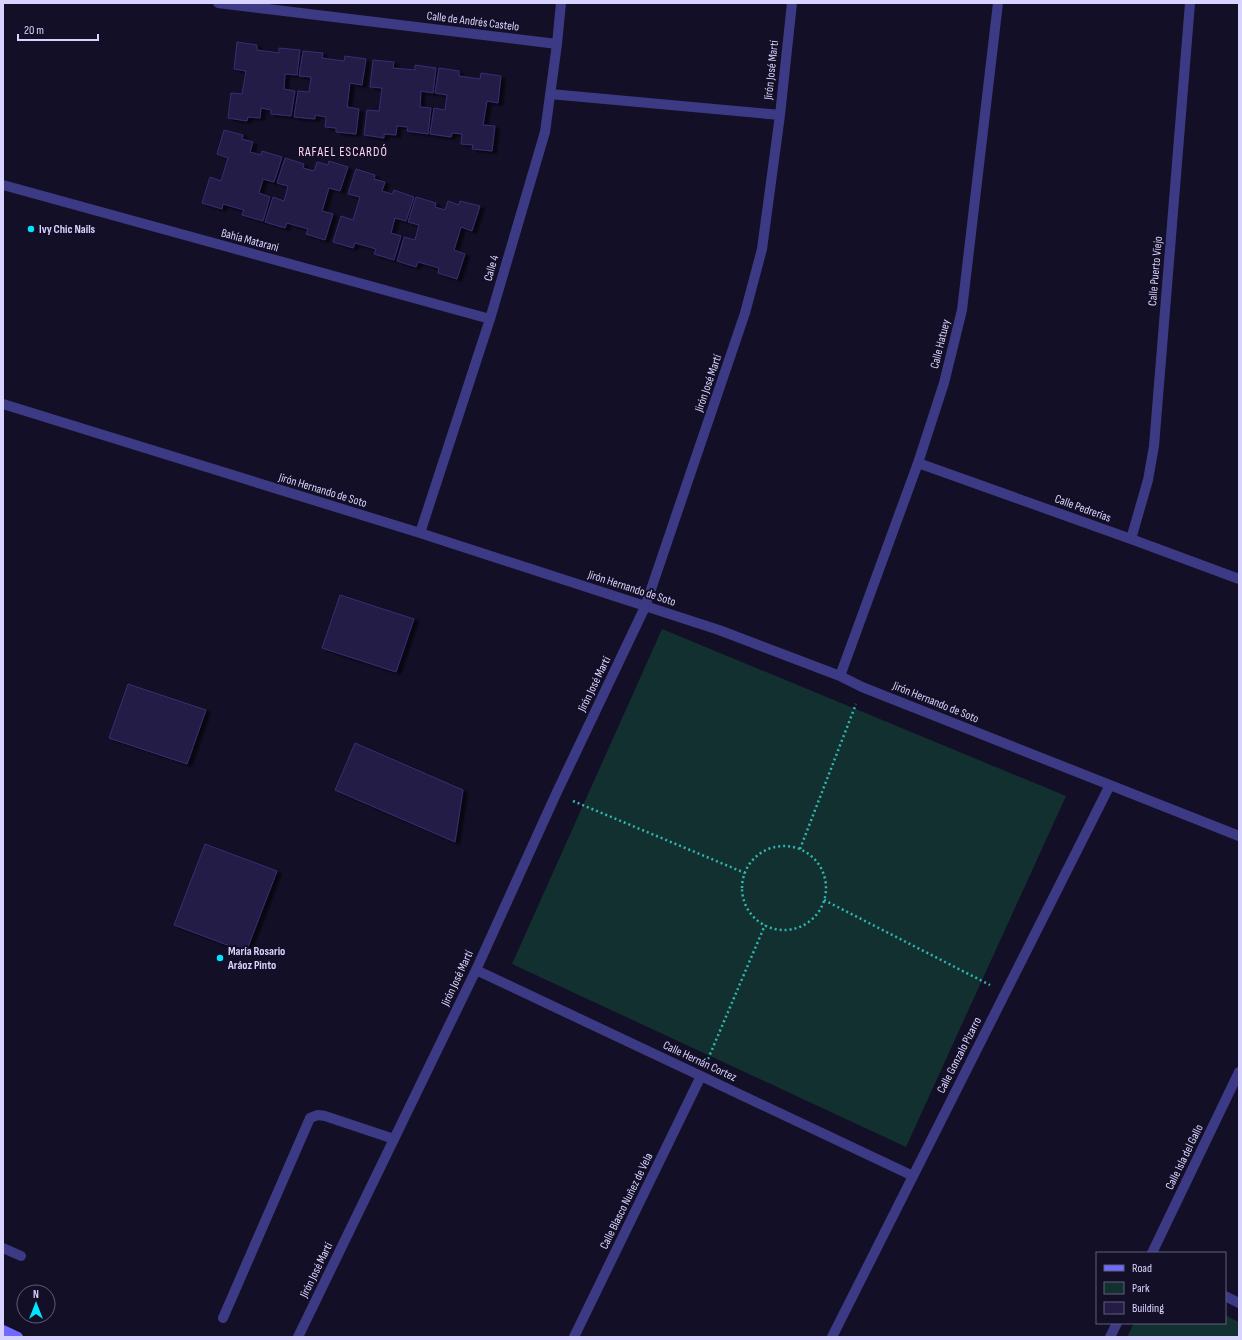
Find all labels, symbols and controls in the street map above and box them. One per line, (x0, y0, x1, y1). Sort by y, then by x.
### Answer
street label: Calle de Andrés Castelo (426, 8, 520, 35)
scale bar (18, 16, 98, 42)
text: 20 m (24, 23, 44, 38)
street label: Jirón José Martí (761, 39, 782, 102)
district label: RAFAEL ESCARDÓ (298, 144, 388, 160)
place label: Ivy Chic Nails (39, 222, 96, 237)
marker: Ivy Chic Nails (26, 224, 36, 234)
street label: Bahía Matarani (219, 226, 280, 255)
street label: Calle Puerto Viejo (1145, 236, 1166, 307)
street label: Calle 4 (481, 253, 502, 283)
street label: Calle Hatuey (927, 318, 954, 370)
street label: Jirón José Martí (691, 352, 726, 415)
street label: Jirón Hernando de Soto (276, 470, 369, 511)
street label: Calle Pedrerías (1053, 491, 1113, 526)
street label: Jirón Hernando de Soto (585, 567, 678, 610)
street label: Jirón José Martí (574, 653, 615, 715)
street label: Jirón Hernando de Soto (890, 678, 981, 727)
place label: María Rosario Aráoz Pinto (227, 944, 285, 973)
street label: Jirón José Martí (438, 947, 477, 1009)
marker: María Rosario Aráoz Pinto (215, 953, 225, 963)
street label: Calle Gonzalo Pizarro (934, 1015, 985, 1096)
street label: Calle Hernán Cortez (661, 1038, 740, 1085)
street label: Calle Isla del Gallo (1162, 1122, 1207, 1192)
street label: Calle Blasco Nuñez de Vela (597, 1150, 656, 1252)
street label: Jirón José Martí (296, 1239, 337, 1301)
legend (1096, 1252, 1226, 1324)
text: Road (1132, 1261, 1152, 1276)
text: Park (1132, 1281, 1150, 1296)
north arrow (16, 1284, 56, 1324)
text: N (33, 1288, 39, 1301)
text: Building (1132, 1301, 1164, 1316)

